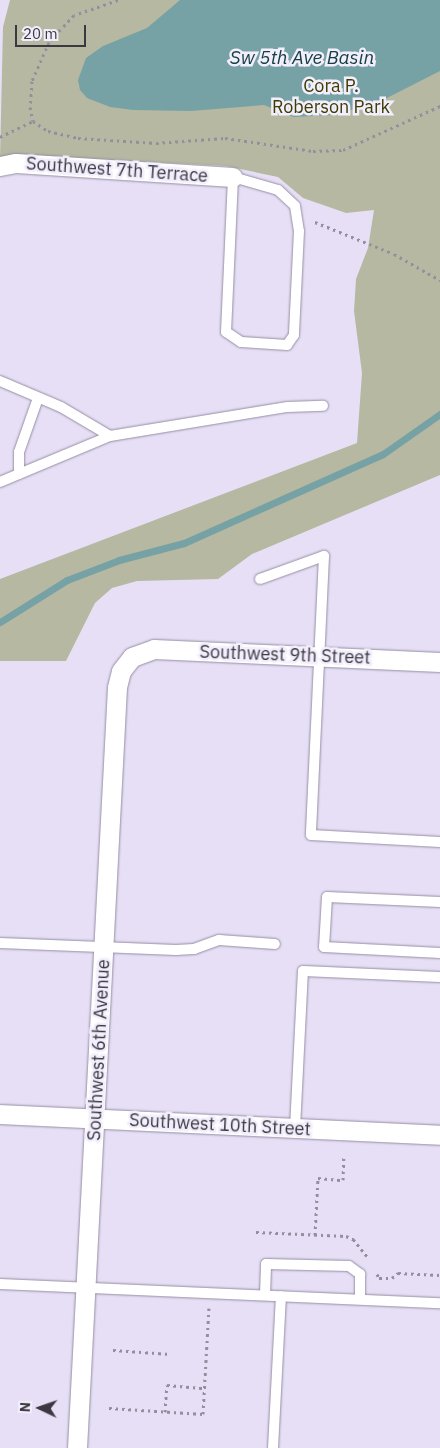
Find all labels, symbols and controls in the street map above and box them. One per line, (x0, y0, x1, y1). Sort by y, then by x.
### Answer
scale bar (18, 15, 89, 47)
text: 20 m (23, 24, 58, 43)
water label: Sw 5th Ave Basin (230, 47, 374, 69)
park label: Cora P. Roberson Park (272, 76, 390, 118)
street label: Southwest 7th Terrace (25, 153, 209, 187)
street label: Southwest 9th Street (199, 641, 371, 669)
street label: Southwest 6th Avenue (83, 959, 115, 1141)
street label: Southwest 10th Street (129, 1109, 311, 1141)
north arrow (15, 1383, 65, 1433)
text: N (16, 1402, 34, 1413)

